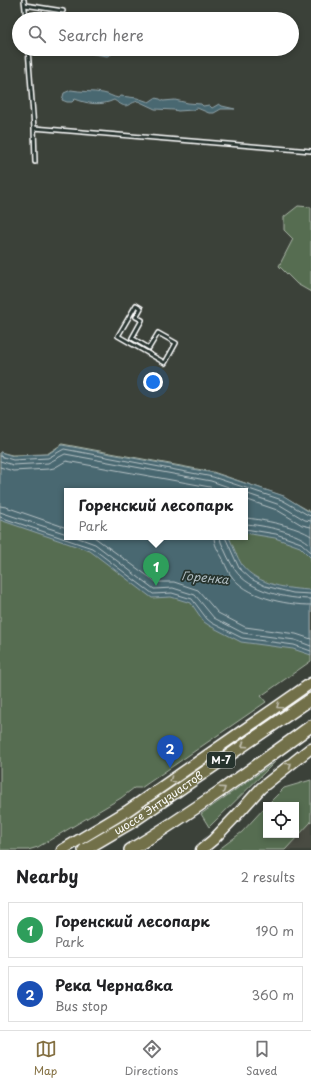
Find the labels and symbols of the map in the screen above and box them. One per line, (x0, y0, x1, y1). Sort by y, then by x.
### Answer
your location (143, 372, 163, 392)
pin: 1 (143, 553, 169, 586)
water label: Горенка (181, 566, 230, 588)
one-way arrow (276, 701, 283, 709)
pin: 2 (157, 735, 183, 768)
one-way arrow (241, 740, 248, 748)
road number: М-7 (207, 752, 235, 768)
one-way arrow (284, 762, 291, 769)
street label: шоссе Энтузиастов (111, 767, 206, 839)
one-way arrow (170, 775, 177, 782)
one-way arrow (218, 787, 225, 794)

